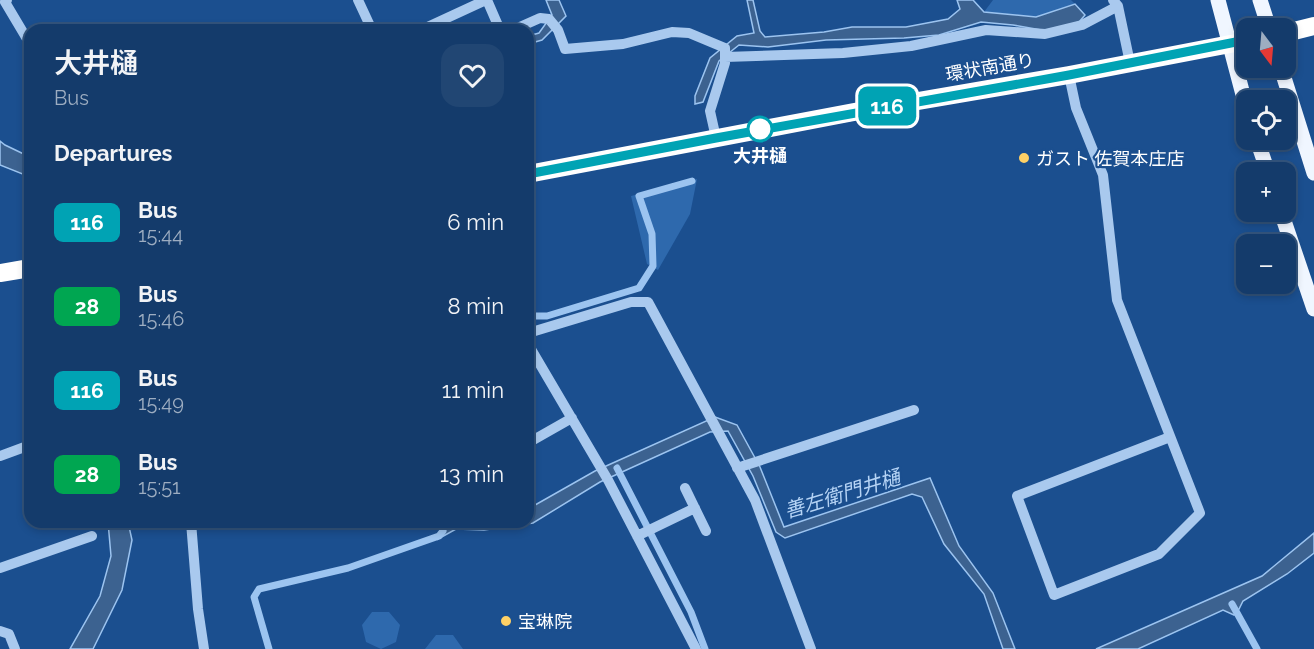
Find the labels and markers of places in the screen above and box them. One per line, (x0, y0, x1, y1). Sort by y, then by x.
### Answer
marker: 大井樋 (747, 116, 773, 142)
place label: 大井樋 (733, 145, 787, 166)
place label: ガスト 佐賀本庄店 (1036, 148, 1185, 169)
marker: ガスト 佐賀本庄店 (1017, 151, 1031, 165)
place label: 宝琳院 (518, 611, 572, 632)
marker: 宝琳院 (499, 614, 513, 628)

